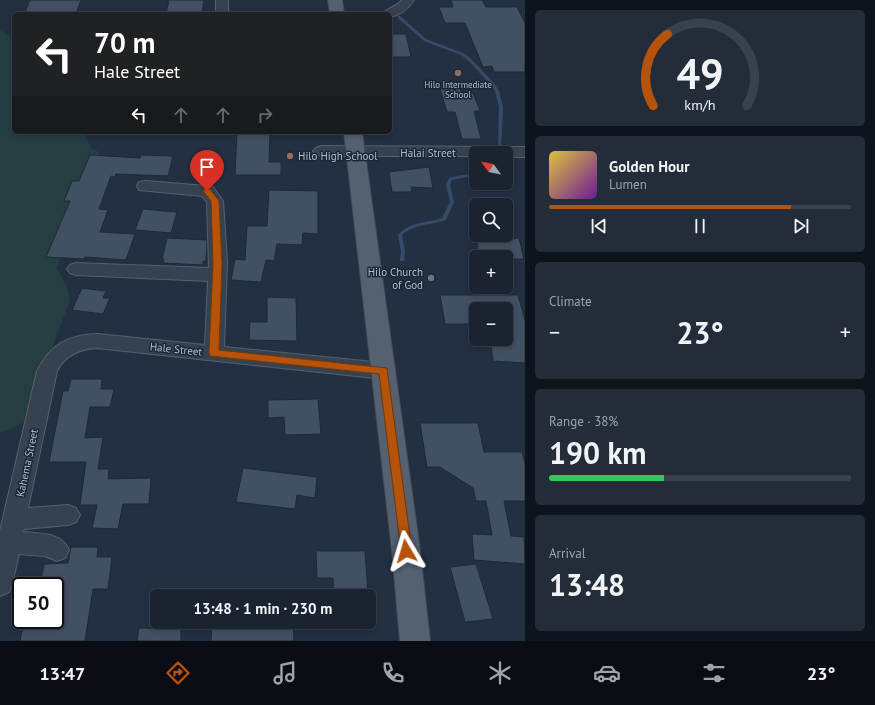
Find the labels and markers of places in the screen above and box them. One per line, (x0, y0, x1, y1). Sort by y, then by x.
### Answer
marker: Hilo Intermediate School (453, 68, 463, 78)
place label: Hilo Intermediate School (424, 79, 492, 100)
place label: Hilo High School (298, 149, 378, 163)
pin (190, 150, 224, 191)
marker: Hilo High School (285, 151, 295, 161)
place label: Hilo Church of God (368, 265, 423, 292)
marker: Hilo Church of God (426, 273, 436, 283)

